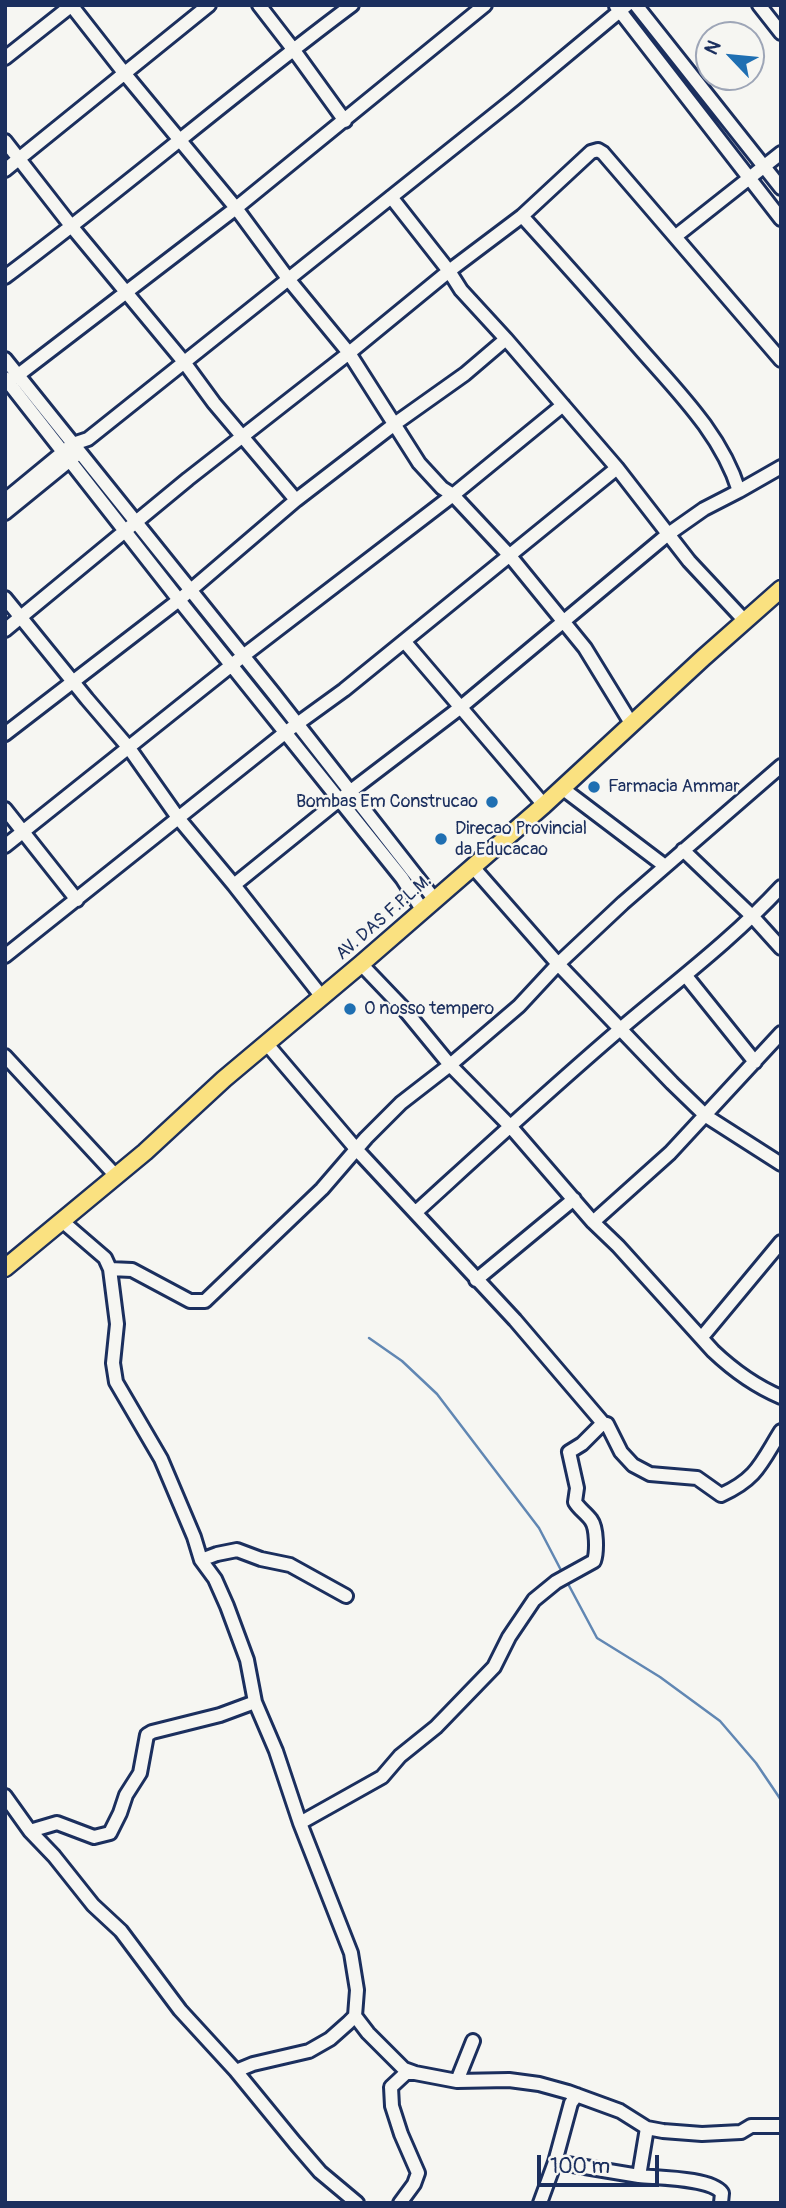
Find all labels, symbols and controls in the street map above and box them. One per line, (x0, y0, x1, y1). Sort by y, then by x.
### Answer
north arrow (695, 21, 765, 91)
text: N (699, 37, 727, 59)
place label: Farmacia Ammar (608, 776, 740, 798)
marker: Farmacia Ammar (586, 779, 602, 795)
place label: Bombas Em Construcao (296, 791, 478, 813)
marker: Bombas Em Construcao (484, 794, 500, 810)
place label: Direcao Provincial da Educacao (455, 818, 587, 860)
marker: Direcao Provincial da Educacao (433, 831, 449, 847)
street label: AV. DAS F.P.L.M. (332, 871, 436, 965)
place label: O nosso tempero (364, 998, 494, 1020)
marker: O nosso tempero (342, 1001, 358, 1017)
scale bar (541, 2142, 664, 2186)
text: 100 m (550, 2153, 610, 2180)

